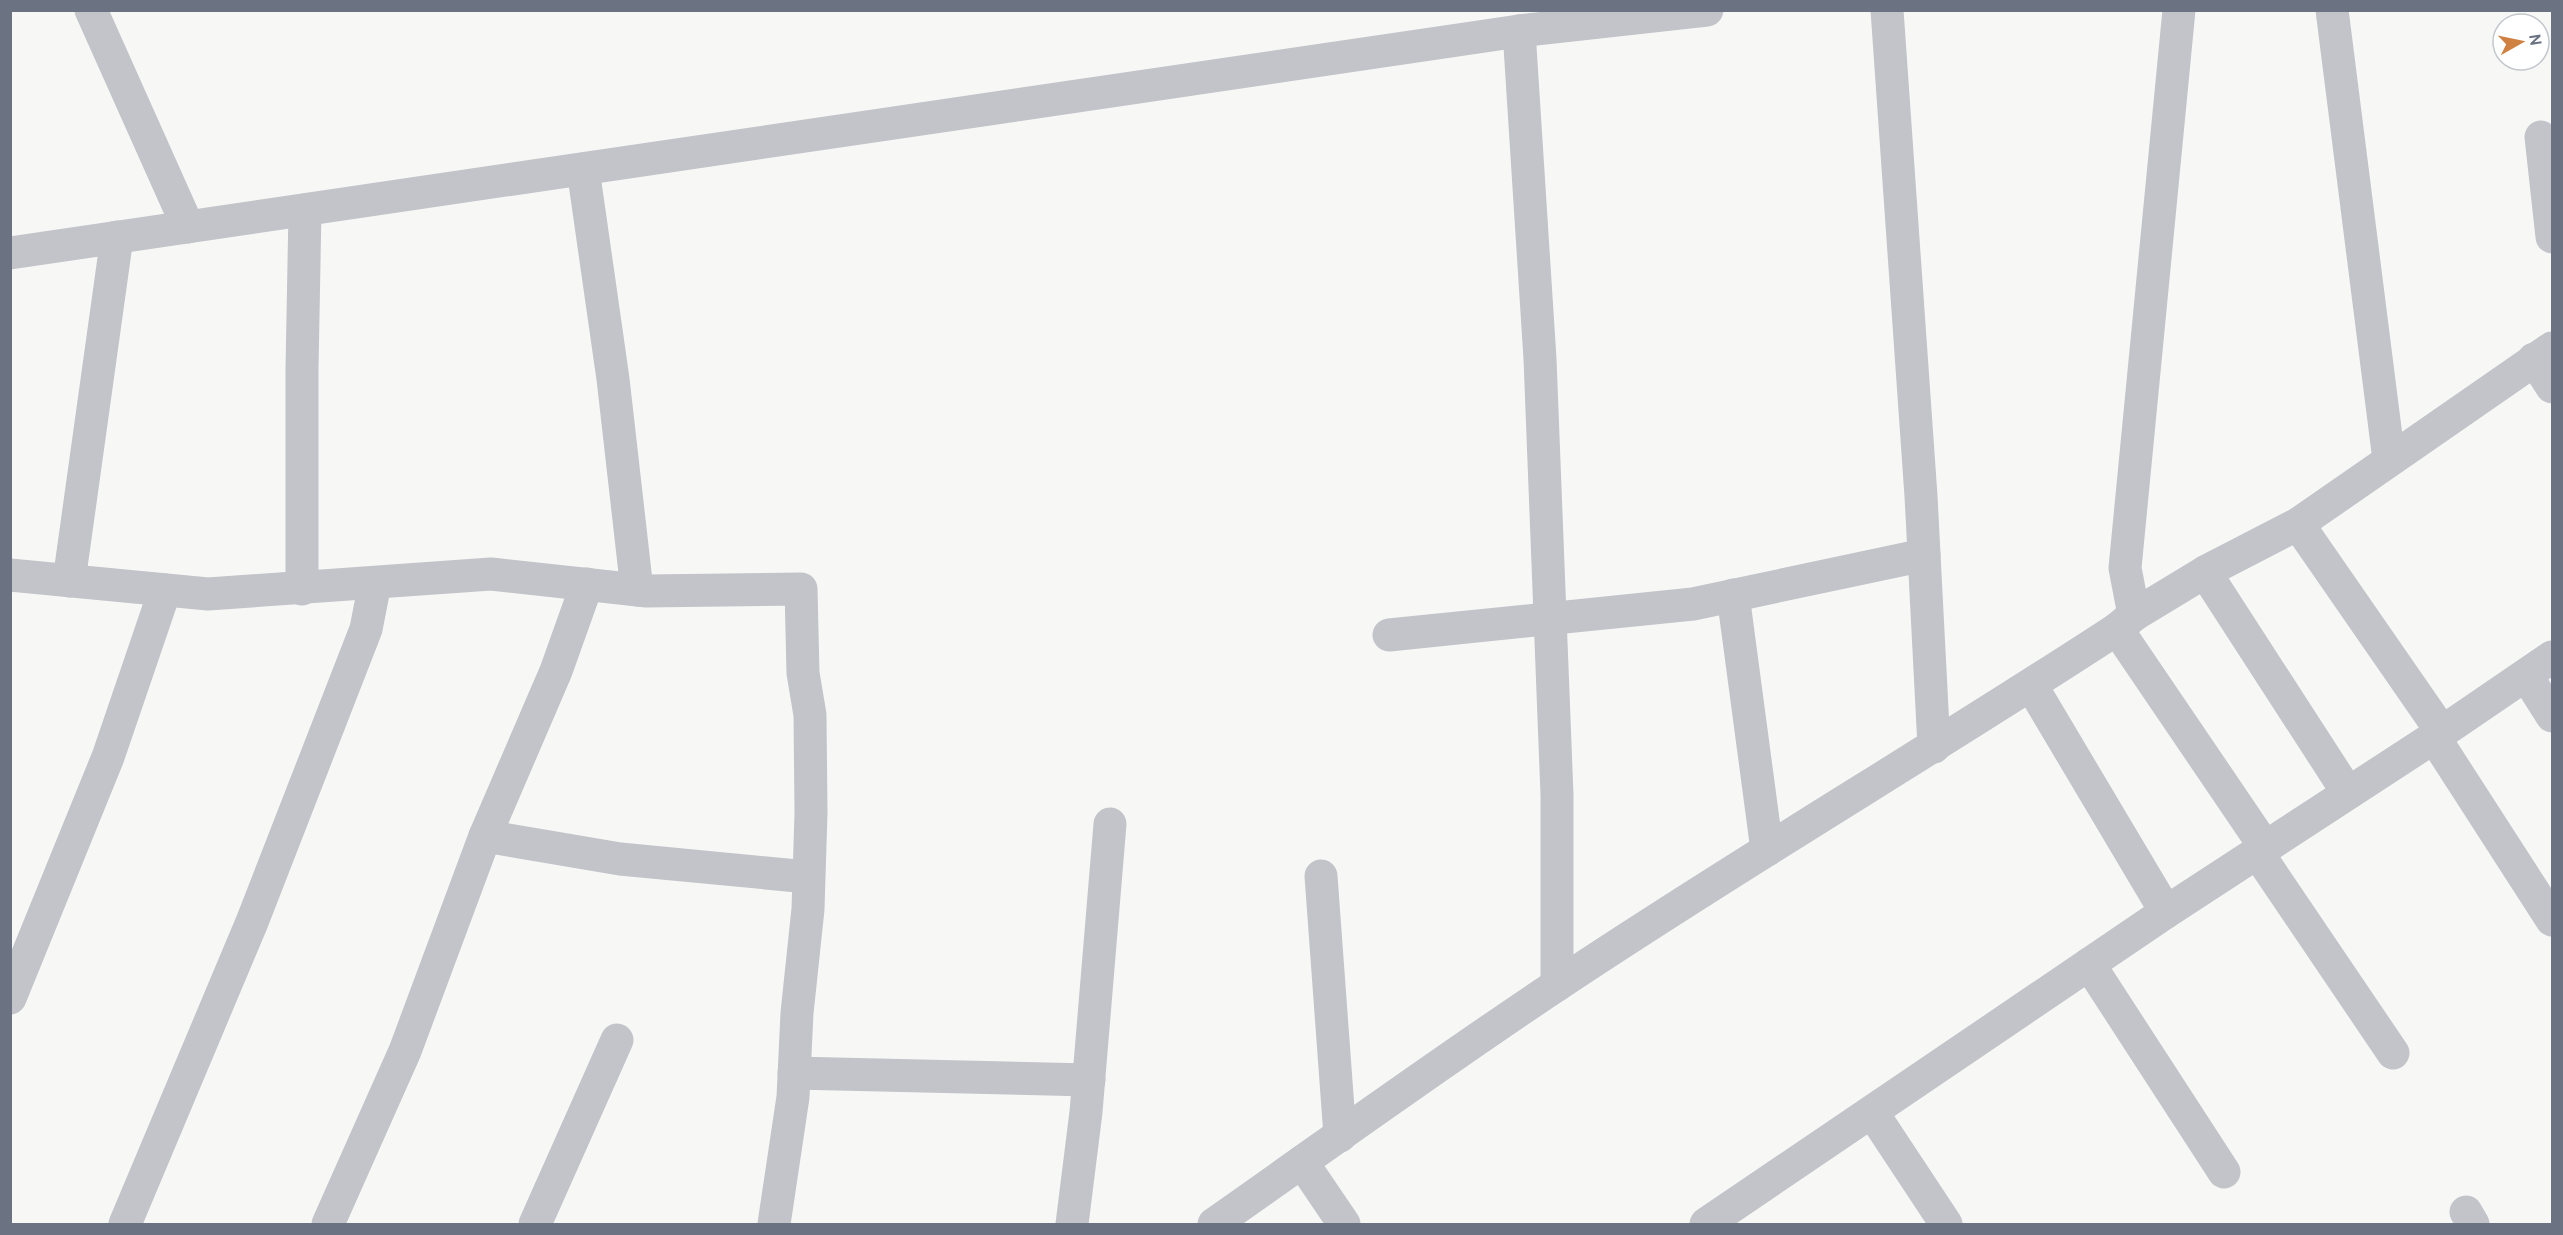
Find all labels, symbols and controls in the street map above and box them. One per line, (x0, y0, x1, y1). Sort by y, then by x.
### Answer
north arrow (2491, 12, 2551, 72)
text: N (2523, 33, 2545, 47)

